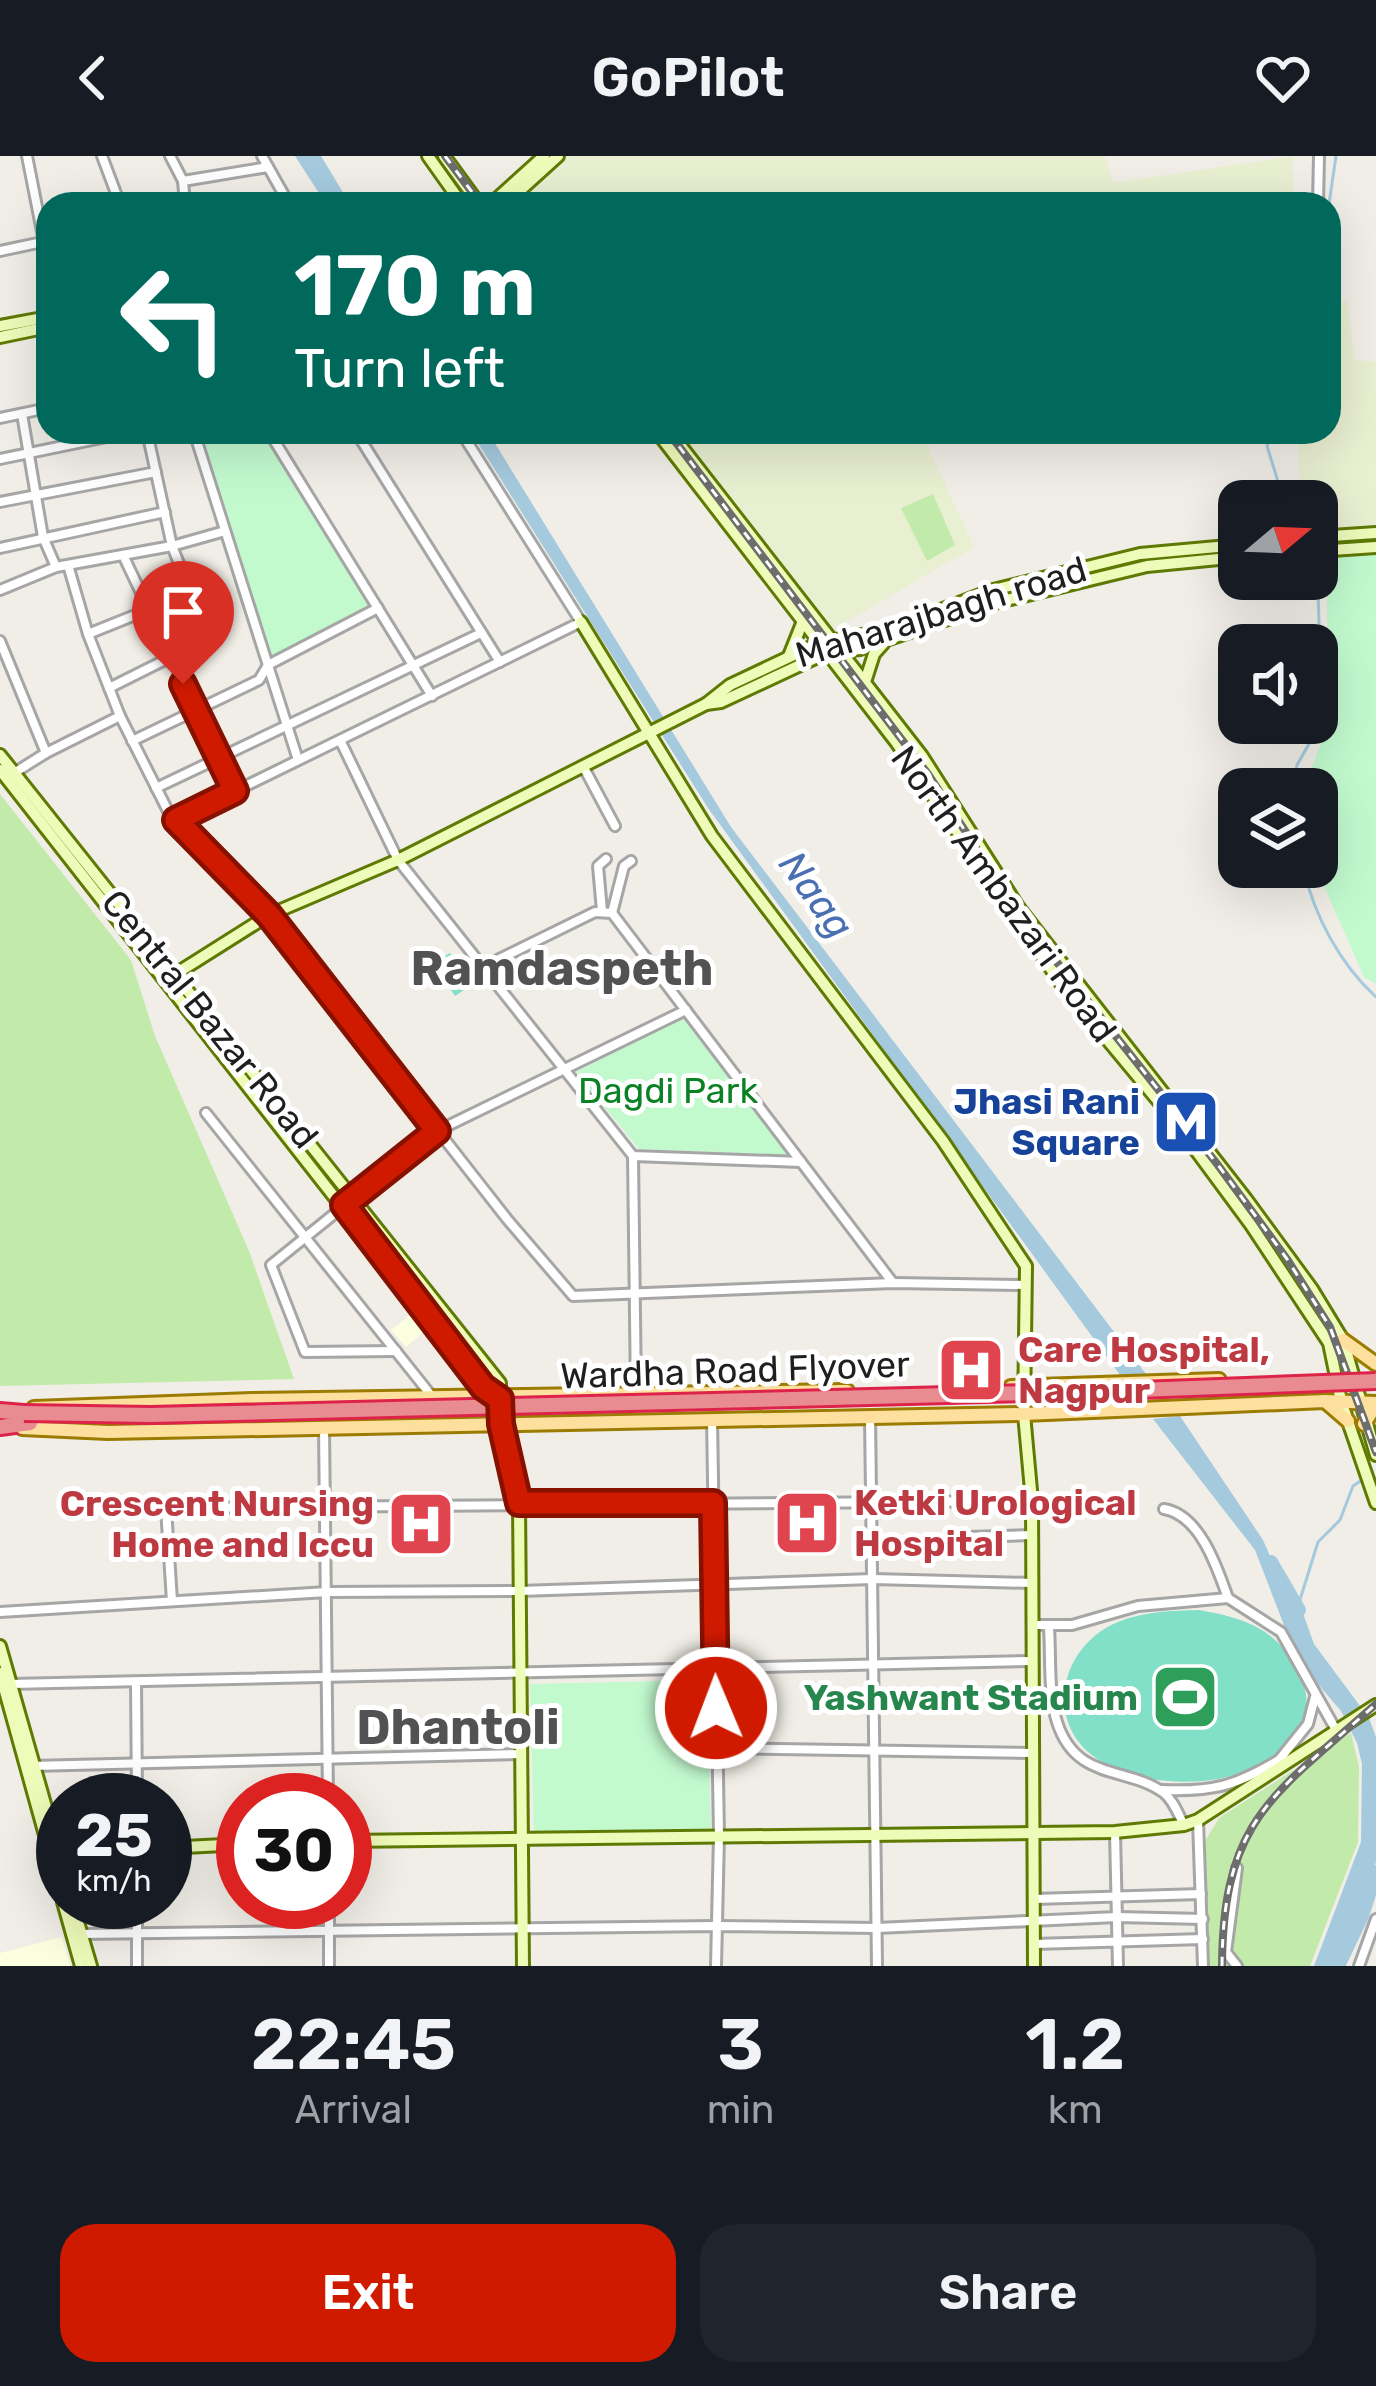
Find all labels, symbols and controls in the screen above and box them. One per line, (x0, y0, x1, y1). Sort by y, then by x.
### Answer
icon: back (60, 45, 126, 111)
icon: heart (1250, 45, 1316, 111)
text: GoPilot (592, 46, 784, 110)
text: 170 m (294, 236, 536, 336)
icon: left (96, 240, 252, 396)
text: Turn left (294, 337, 505, 401)
north arrow (1218, 480, 1338, 600)
map controls (1218, 480, 1338, 888)
street label: Maharajbagh road (790, 547, 1092, 677)
pin (132, 561, 234, 684)
icon: arrive (150, 579, 216, 645)
button: sound (1218, 624, 1338, 744)
street label: North Ambazari Road (882, 738, 1126, 1050)
button: layers (1218, 768, 1338, 888)
water label: Naag (769, 843, 863, 947)
street label: Central Bazar Road (93, 881, 327, 1157)
district label: Ramdaspeth (411, 940, 713, 997)
park label: Dagdi Park (578, 1069, 758, 1112)
place label: Jhasi Rani Square (954, 1080, 1140, 1164)
metro station icon: Jhasi Rani Square (1151, 1087, 1221, 1157)
place label: Care Hospital, Nagpur (1018, 1328, 1270, 1412)
hospital icon: Care Hospital, Nagpur (936, 1335, 1006, 1405)
street label: Wardha Road Flyover (560, 1342, 911, 1398)
place label: Ketki Urological Hospital (854, 1481, 1136, 1565)
place label: Crescent Nursing Home and Iccu (60, 1482, 374, 1566)
hospital icon: Ketki Urological Hospital (772, 1488, 842, 1558)
hospital icon: Crescent Nursing Home and Iccu (386, 1489, 456, 1559)
position arrow (653, 1645, 779, 1771)
sports icon: Yashwant Stadium (1150, 1662, 1220, 1732)
place label: Yashwant Stadium (804, 1676, 1138, 1719)
district label: Dhantoli (356, 1699, 560, 1756)
speed limit sign: 30 (216, 1773, 372, 1929)
text: 25 (75, 1800, 153, 1871)
text: km/h (77, 1863, 151, 1899)
text: 22:45 (251, 2002, 456, 2087)
text: 3 (717, 2002, 764, 2087)
text: 1.2 (1025, 2002, 1125, 2087)
text: Arrival (295, 2087, 412, 2133)
text: min (707, 2087, 774, 2133)
text: km (1048, 2087, 1103, 2133)
button: Exit (60, 2224, 676, 2362)
button: Share (700, 2224, 1316, 2362)

